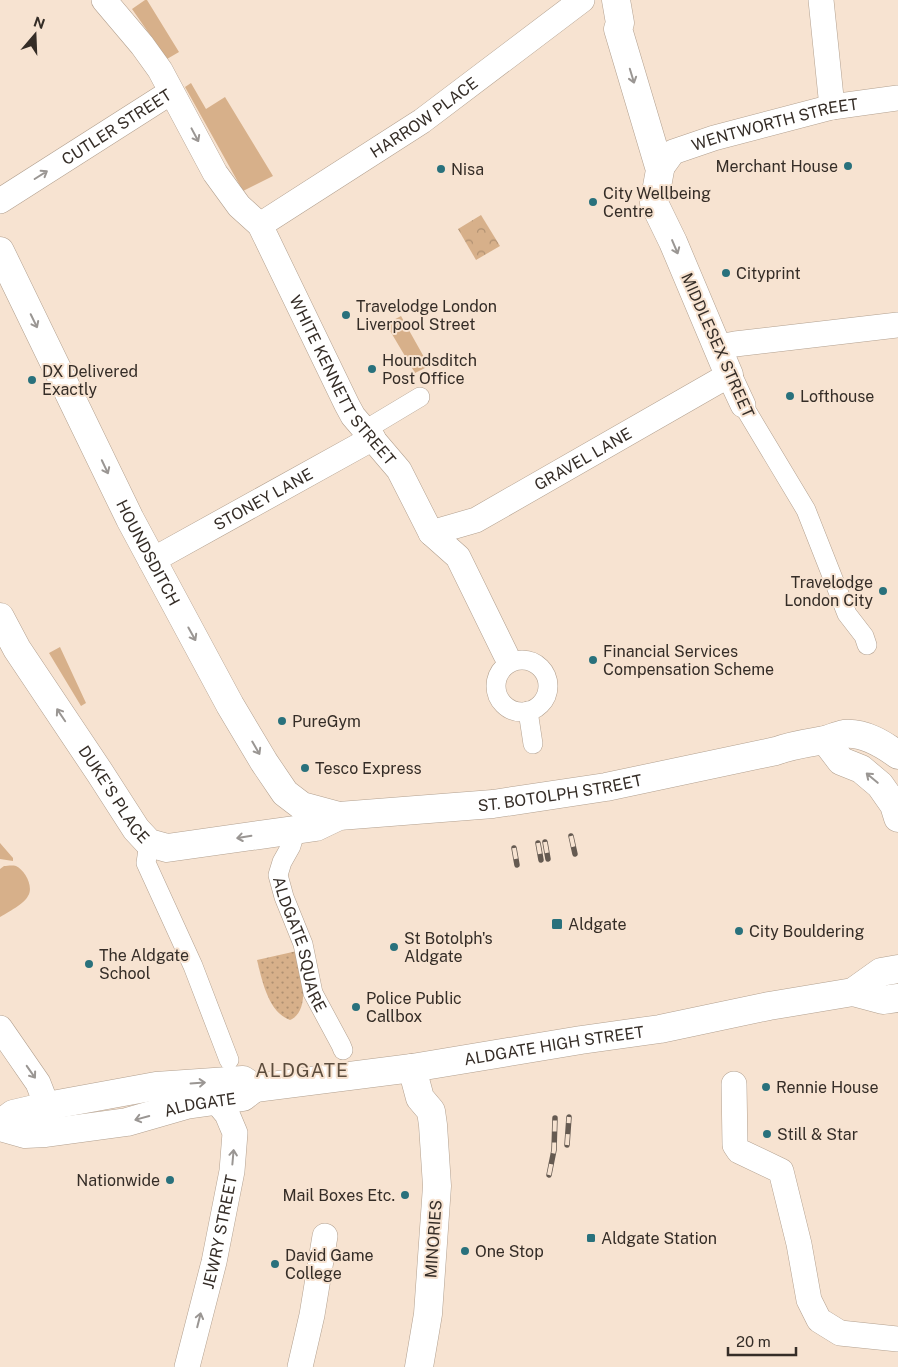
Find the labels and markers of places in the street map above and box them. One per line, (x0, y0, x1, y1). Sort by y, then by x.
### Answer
place label: Merchant House (716, 157, 838, 176)
place label: Nisa (451, 160, 484, 179)
marker: Merchant House (842, 160, 854, 172)
marker: Nisa (435, 163, 447, 175)
place label: City Wellbeing Centre (603, 184, 711, 221)
marker: City Wellbeing Centre (587, 196, 599, 208)
place label: Cityprint (736, 264, 801, 283)
marker: Cityprint (720, 267, 732, 279)
place label: Travelodge London Liverpool Street (356, 297, 497, 334)
marker: Travelodge London Liverpool Street (340, 309, 352, 321)
place label: Houndsditch Post Office (382, 351, 477, 388)
place label: DX Delivered Exactly (42, 362, 138, 399)
marker: Houndsditch Post Office (366, 363, 378, 375)
marker: DX Delivered Exactly (26, 374, 38, 386)
place label: Lofthouse (800, 387, 874, 406)
marker: Lofthouse (784, 390, 796, 402)
place label: Travelodge London City (784, 573, 873, 610)
marker: Travelodge London City (877, 585, 889, 597)
place label: Financial Services Compensation Scheme (603, 642, 774, 679)
marker: Financial Services Compensation Scheme (587, 654, 599, 666)
place label: PureGym (292, 712, 361, 731)
marker: PureGym (276, 715, 288, 727)
place label: Tesco Express (315, 759, 422, 778)
marker: Tesco Express (299, 762, 311, 774)
place label: Aldgate (568, 915, 627, 934)
marker: Aldgate (550, 917, 564, 931)
place label: City Bouldering (749, 922, 864, 941)
marker: City Bouldering (733, 925, 745, 937)
place label: St Botolph's Aldgate (404, 929, 493, 966)
marker: St Botolph's Aldgate (388, 941, 400, 953)
place label: The Aldgate School (99, 946, 189, 983)
marker: The Aldgate School (83, 958, 95, 970)
place label: Police Public Callbox (366, 989, 462, 1026)
marker: Police Public Callbox (350, 1001, 362, 1013)
place label: Rennie House (776, 1078, 879, 1097)
marker: Rennie House (760, 1081, 772, 1093)
place label: Still & Star (777, 1125, 858, 1144)
marker: Still & Star (761, 1128, 773, 1140)
place label: Nationwide (76, 1171, 160, 1190)
marker: Nationwide (164, 1174, 176, 1186)
place label: Mail Boxes Etc. (283, 1186, 395, 1205)
marker: Mail Boxes Etc. (399, 1189, 411, 1201)
place label: Aldgate Station (601, 1229, 717, 1248)
marker: Aldgate Station (585, 1232, 597, 1244)
place label: One Stop (475, 1242, 544, 1261)
marker: One Stop (459, 1245, 471, 1257)
place label: David Game College (285, 1246, 374, 1283)
marker: David Game College (269, 1258, 281, 1270)

